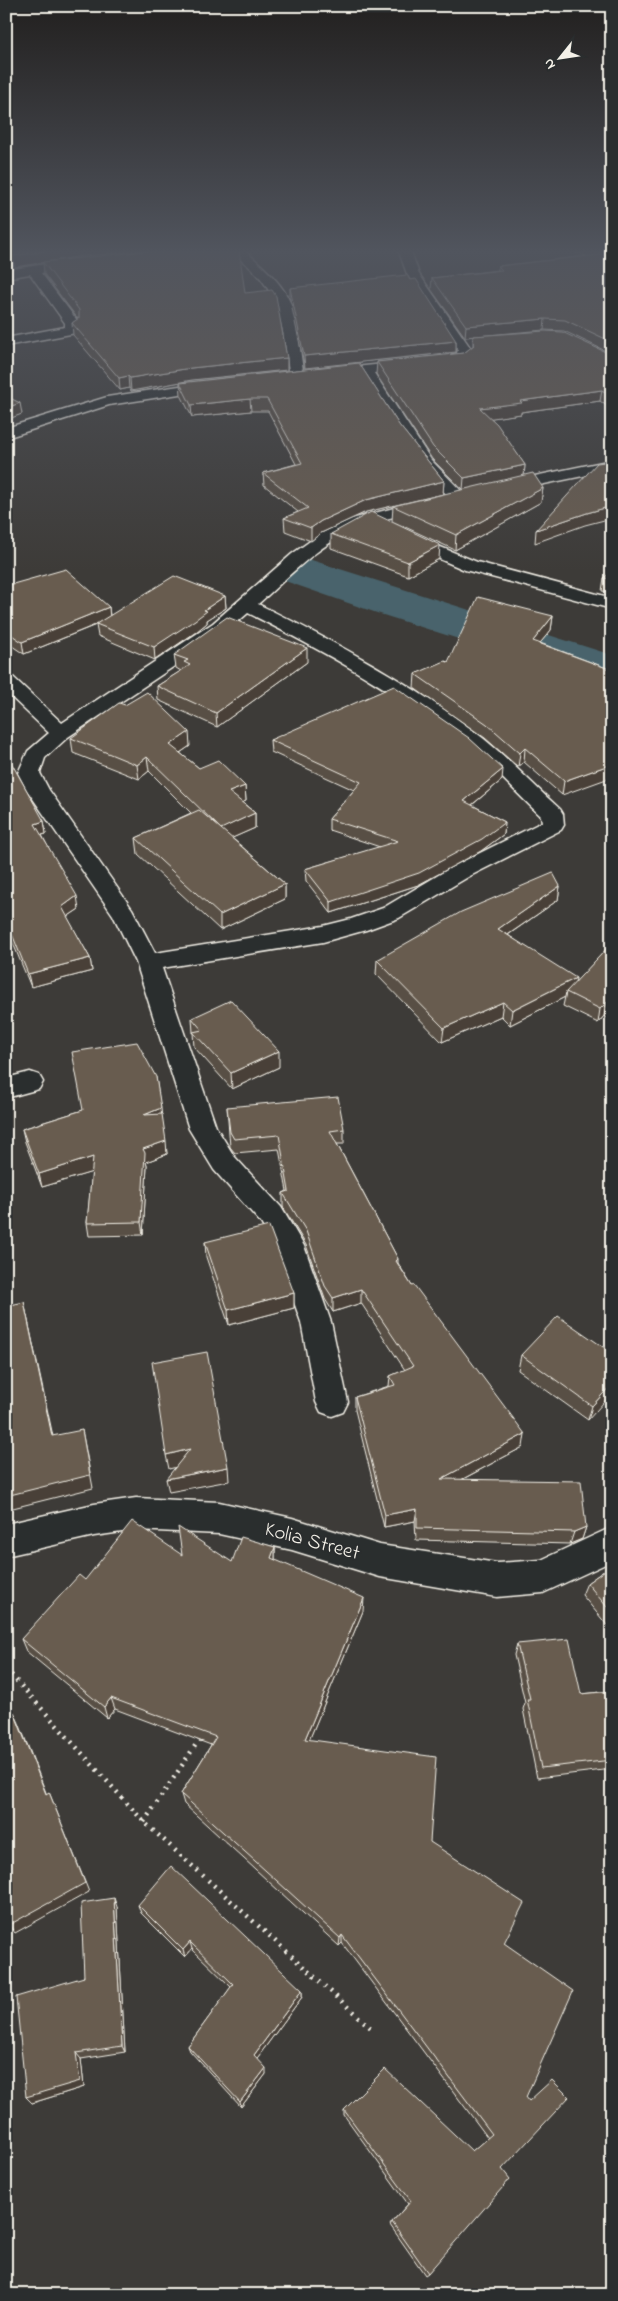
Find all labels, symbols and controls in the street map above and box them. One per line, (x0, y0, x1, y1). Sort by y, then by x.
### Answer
north arrow (536, 32, 586, 82)
text: N (539, 54, 561, 73)
street label: Kolia Street (261, 1515, 363, 1569)

